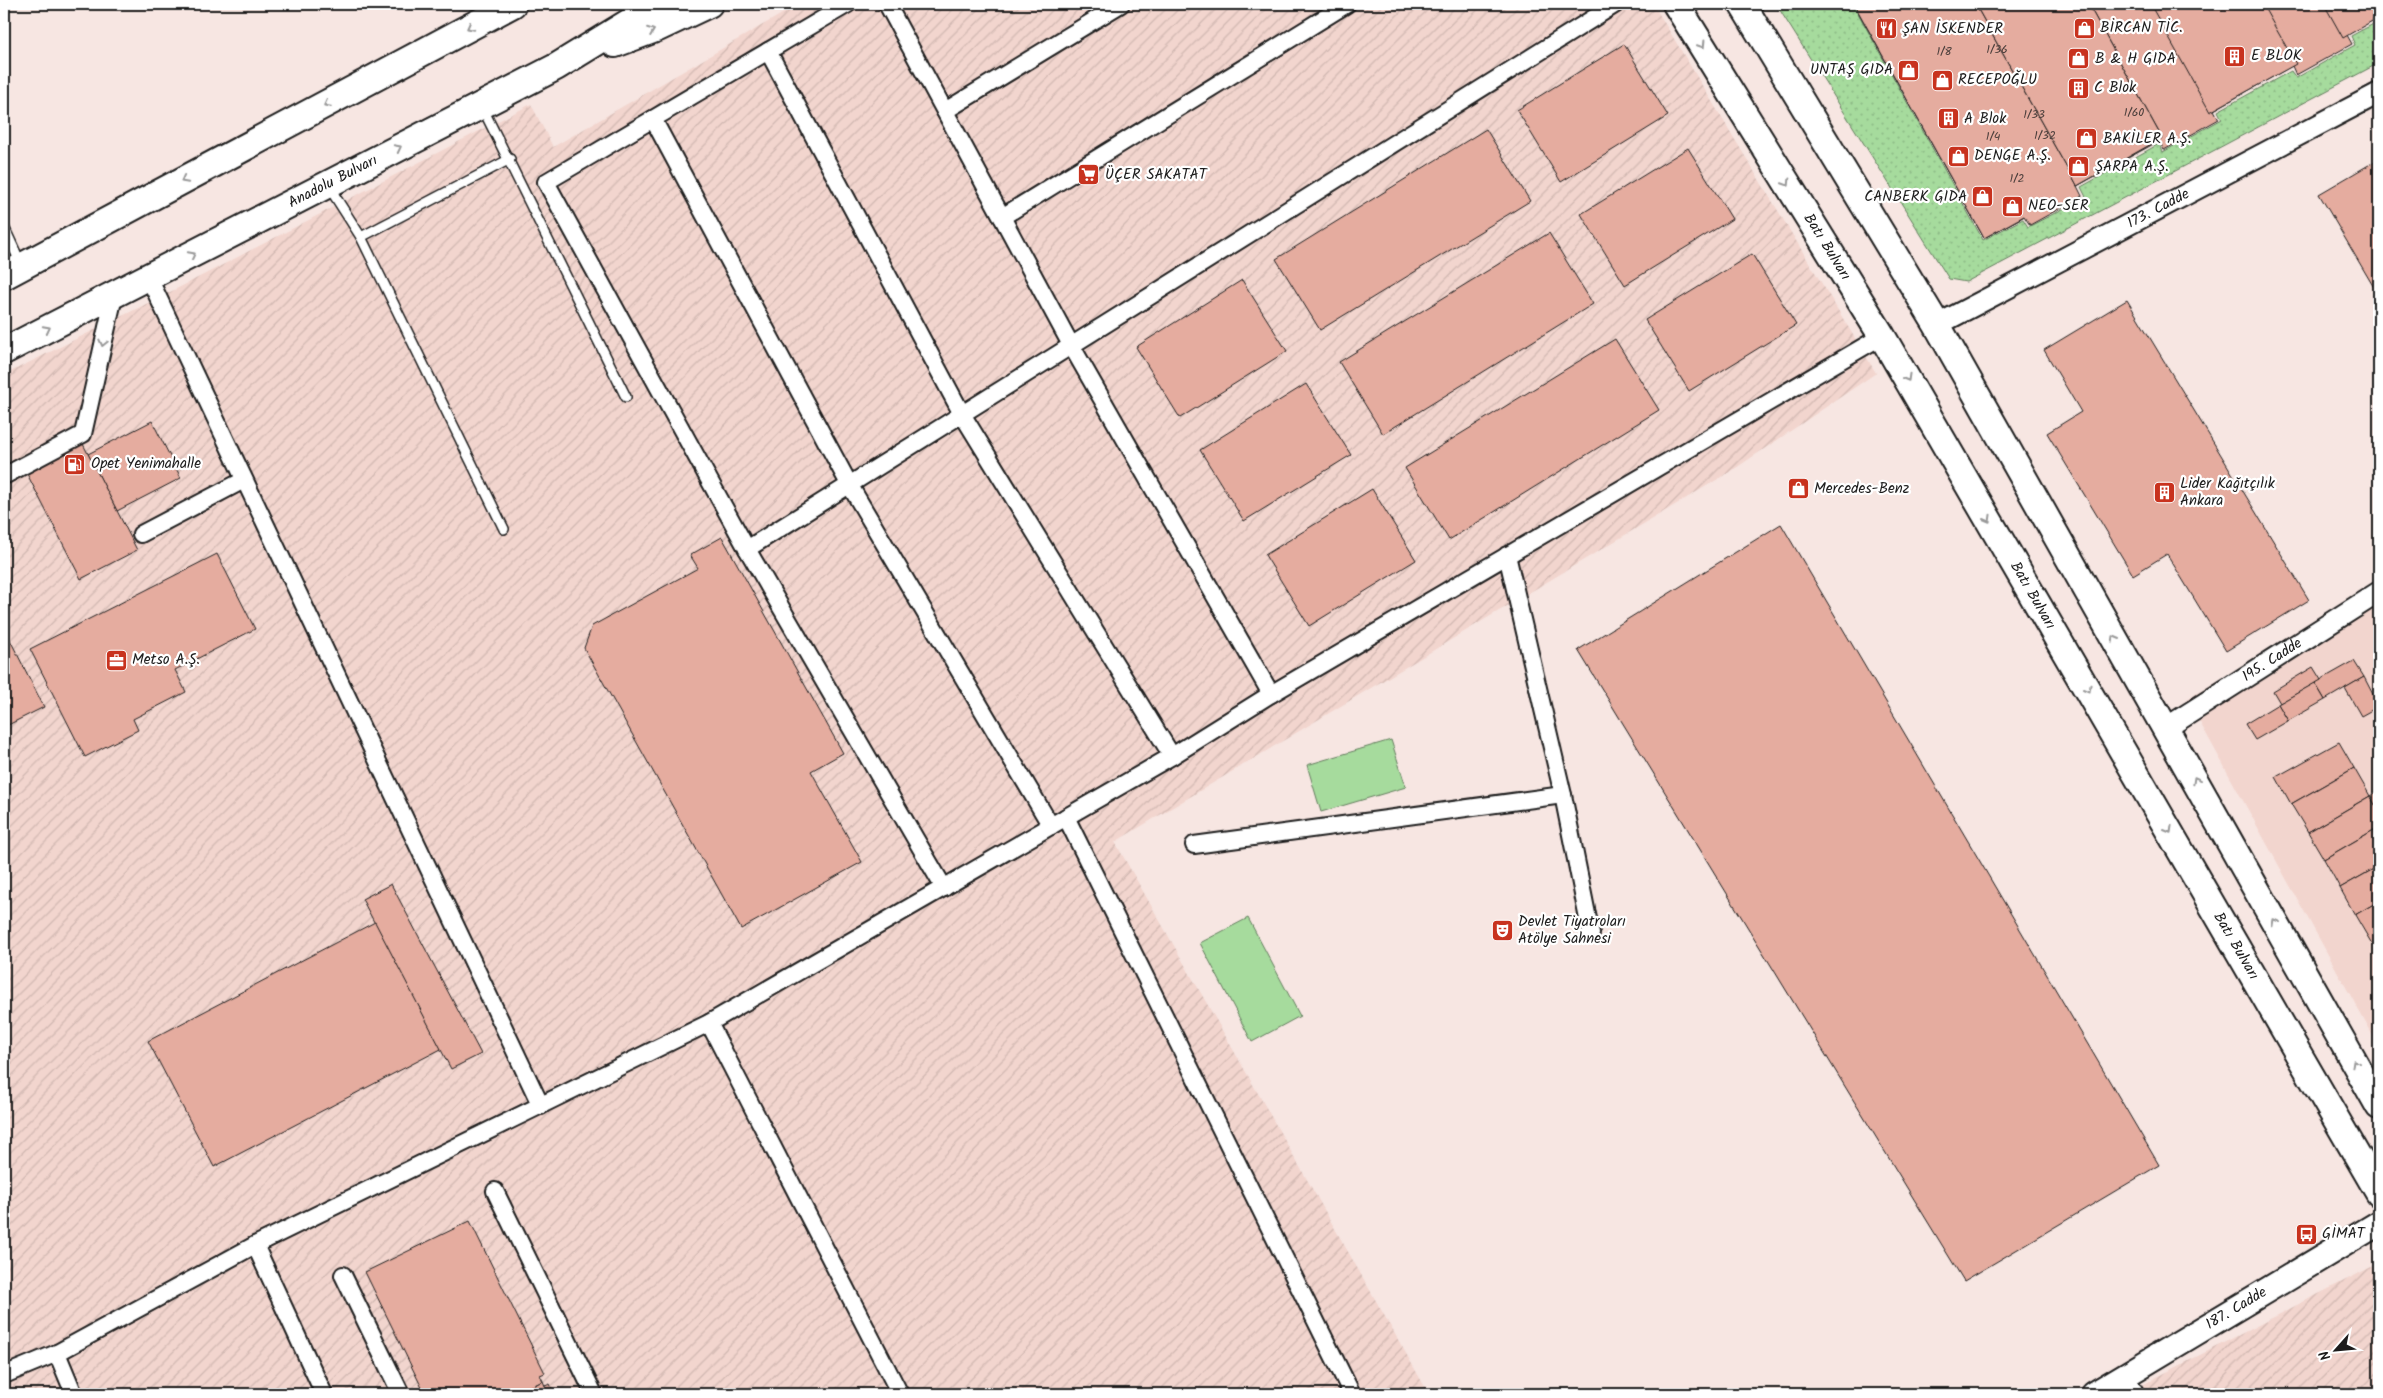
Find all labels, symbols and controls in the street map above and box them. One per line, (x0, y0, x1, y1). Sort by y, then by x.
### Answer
shop icon: BİRCAN TİC. (2072, 16, 2096, 40)
place label: BİRCAN TİC. (2100, 16, 2182, 40)
restaurant icon: ŞAN İSKENDER (1874, 17, 1898, 41)
place label: ŞAN İSKENDER (1902, 17, 2003, 41)
one-way arrow (466, 21, 475, 31)
one-way arrow (646, 27, 655, 37)
one-way arrow (1695, 40, 1705, 49)
house number: 1/36 (1986, 40, 2008, 59)
house number: 1/8 (1936, 42, 1952, 61)
building icon: E BLOK (2223, 44, 2247, 68)
place label: E BLOK (2251, 44, 2302, 68)
shop icon: B & H GIDA (2067, 47, 2091, 71)
place label: B & H GIDA (2095, 47, 2176, 71)
place label: UNTAŞ GIDA (1810, 58, 1893, 82)
shop icon: UNTAŞ GIDA (1897, 58, 1921, 82)
shop icon: RECEPOĞLU (1930, 68, 1954, 92)
place label: RECEPOĞLU (1958, 68, 2037, 92)
building icon: C Blok (2066, 76, 2090, 100)
place label: C Blok (2094, 76, 2137, 100)
one-way arrow (323, 98, 332, 108)
house number: 1/60 (2124, 103, 2144, 122)
house number: 1/33 (2023, 105, 2045, 124)
building icon: A Blok (1936, 107, 1960, 131)
place label: A Blok (1964, 107, 2007, 131)
house number: 1/32 (2034, 126, 2056, 145)
house number: 1/4 (1986, 127, 2001, 146)
shop icon: BAKİLER A.Ş. (2075, 127, 2099, 151)
place label: BAKİLER A.Ş. (2103, 127, 2191, 151)
one-way arrow (393, 144, 402, 154)
shop icon: DENGE A.Ş. (1946, 144, 1970, 168)
place label: DENGE A.Ş. (1974, 144, 2051, 168)
street label: Anadolu Bulvarı (284, 149, 382, 215)
shop icon: ŞARPA A.Ş. (2067, 155, 2091, 179)
place label: ŞARPA A.Ş. (2095, 155, 2169, 179)
supermarket icon: ÜÇER SAKATAT (1077, 163, 1101, 187)
place label: ÜÇER SAKATAT (1105, 163, 1209, 187)
house number: 1/2 (2010, 169, 2025, 188)
one-way arrow (180, 174, 189, 184)
one-way arrow (1781, 178, 1791, 187)
street label: 173. Cadde (2123, 182, 2194, 235)
place label: CANBERK GIDA (1864, 185, 1967, 209)
shop icon: CANBERK GIDA (1971, 185, 1995, 209)
shop icon: NEO-SER (2000, 194, 2024, 218)
place label: NEO-SER (2028, 194, 2089, 218)
street label: Batı Bulvarı (1797, 209, 1857, 285)
one-way arrow (187, 251, 196, 261)
one-way arrow (42, 325, 51, 335)
one-way arrow (98, 339, 109, 348)
one-way arrow (1900, 373, 1910, 382)
fuel station icon: Opet Yenimahalle (63, 452, 87, 476)
place label: Opet Yenimahalle (91, 452, 201, 476)
place label: Lider Kağıtçılık Ankara (2180, 472, 2276, 513)
shop icon: Mercedes-Benz (1786, 477, 1810, 501)
place label: Mercedes-Benz (1814, 477, 1910, 501)
building icon: Lider Kağıtçılık Ankara (2152, 481, 2176, 505)
one-way arrow (1982, 513, 1992, 522)
street label: Batı Bulvarı (2003, 557, 2062, 634)
street label: 195. Cadde (2237, 632, 2307, 688)
one-way arrow (2112, 635, 2122, 644)
office icon: Metso A.Ş. (104, 648, 128, 672)
place label: Metso A.Ş. (132, 648, 200, 672)
one-way arrow (2081, 684, 2091, 693)
one-way arrow (2192, 777, 2202, 786)
one-way arrow (2163, 824, 2173, 833)
street label: Batı Bulvarı (2207, 908, 2265, 985)
place label: Devlet Tiyatroları Atölye Sahnesi (1518, 910, 1626, 951)
one-way arrow (2272, 918, 2282, 927)
theatre icon: Devlet Tiyatroları Atölye Sahnesi (1490, 919, 1514, 943)
one-way arrow (2352, 1060, 2362, 1069)
bus stop icon: GİMAT (2294, 1222, 2318, 1246)
place label: GİMAT (2322, 1222, 2367, 1246)
street label: 187. Cadde (2201, 1281, 2272, 1336)
north arrow (2310, 1326, 2360, 1376)
text: N (2313, 1346, 2337, 1364)

